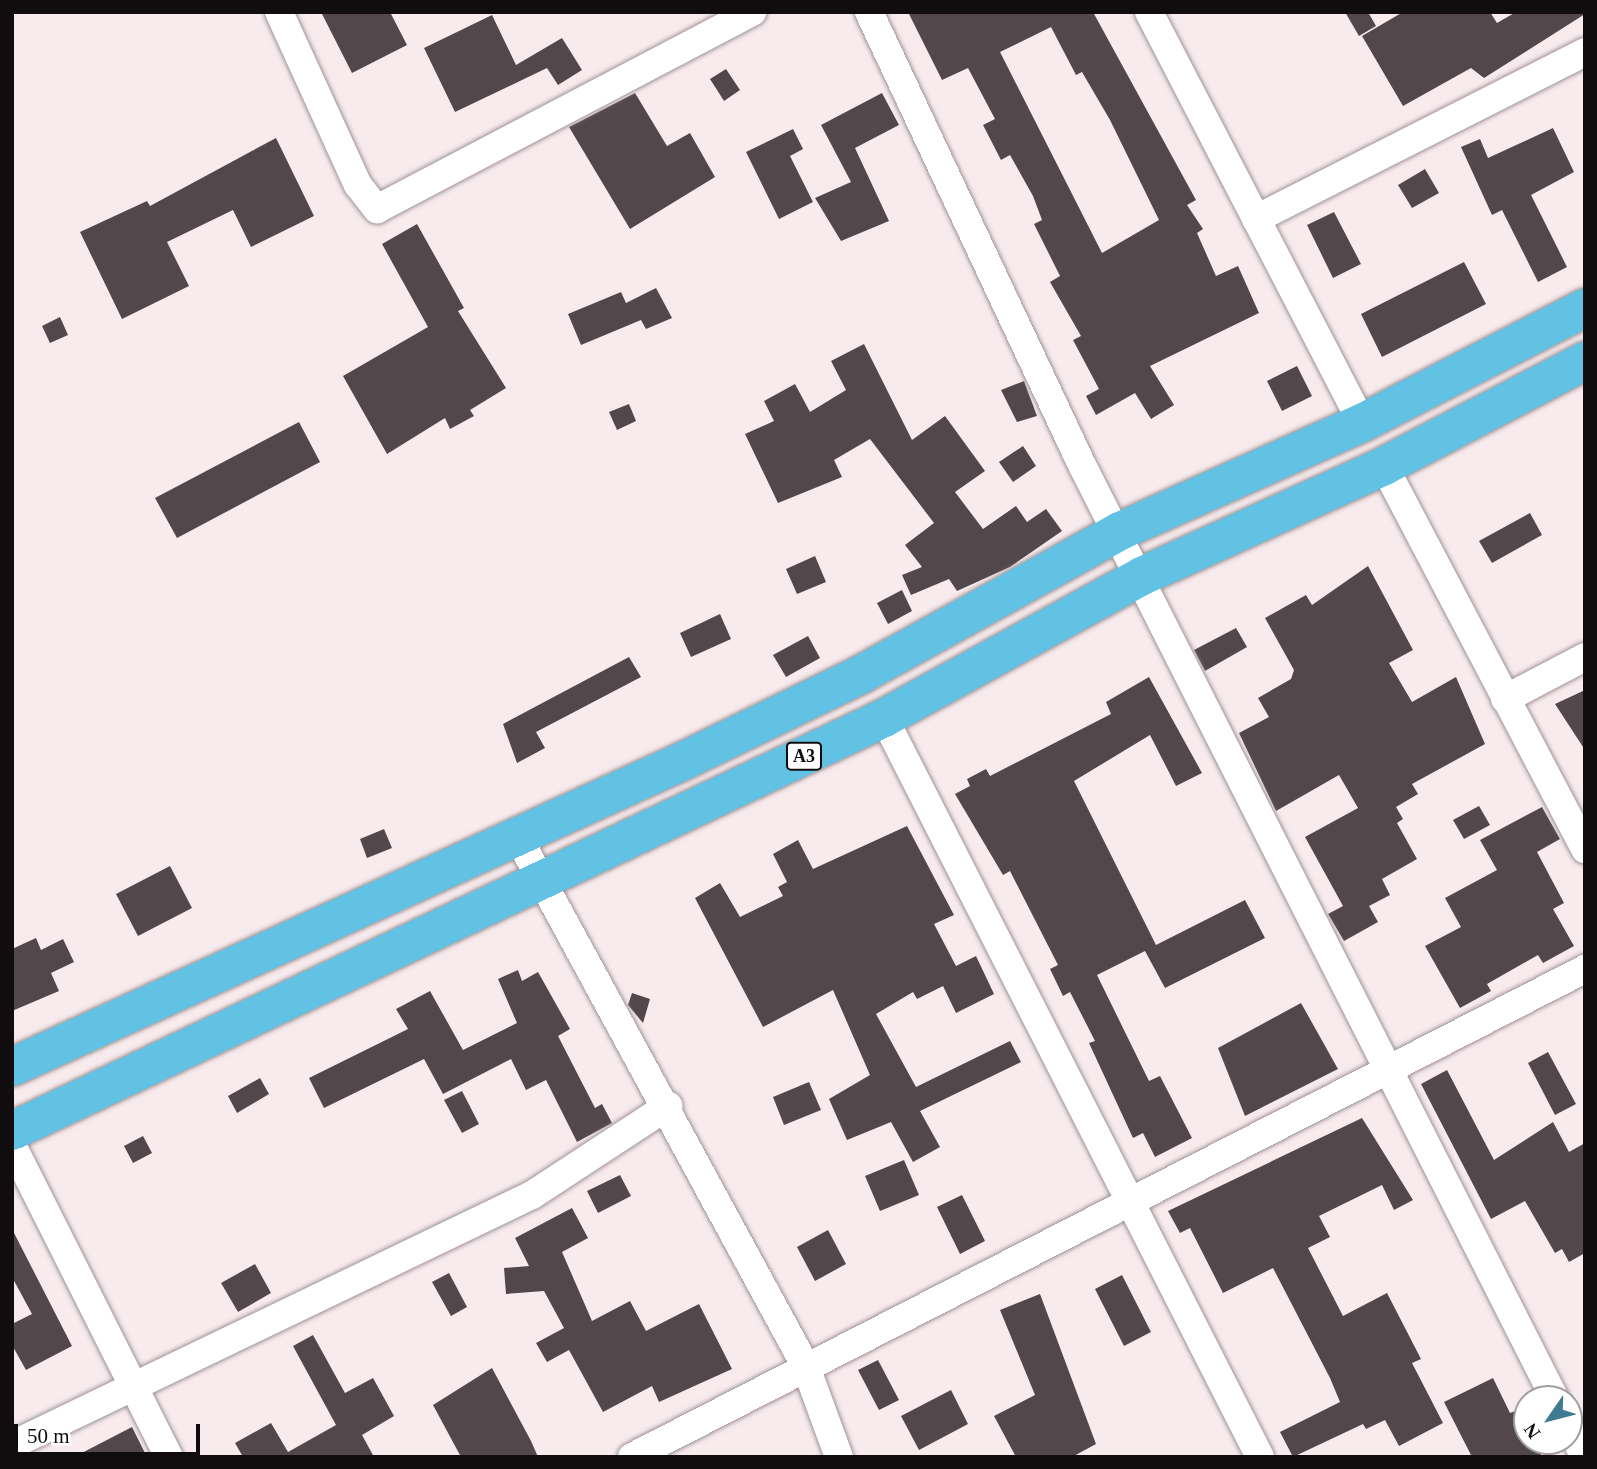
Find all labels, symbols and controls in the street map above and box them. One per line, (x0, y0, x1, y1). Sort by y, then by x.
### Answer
road number: A3 (785, 742, 823, 770)
north arrow (1513, 1385, 1583, 1455)
scale bar (18, 1410, 203, 1454)
text: N (1519, 1420, 1545, 1443)
text: 50 m (27, 1424, 70, 1448)

